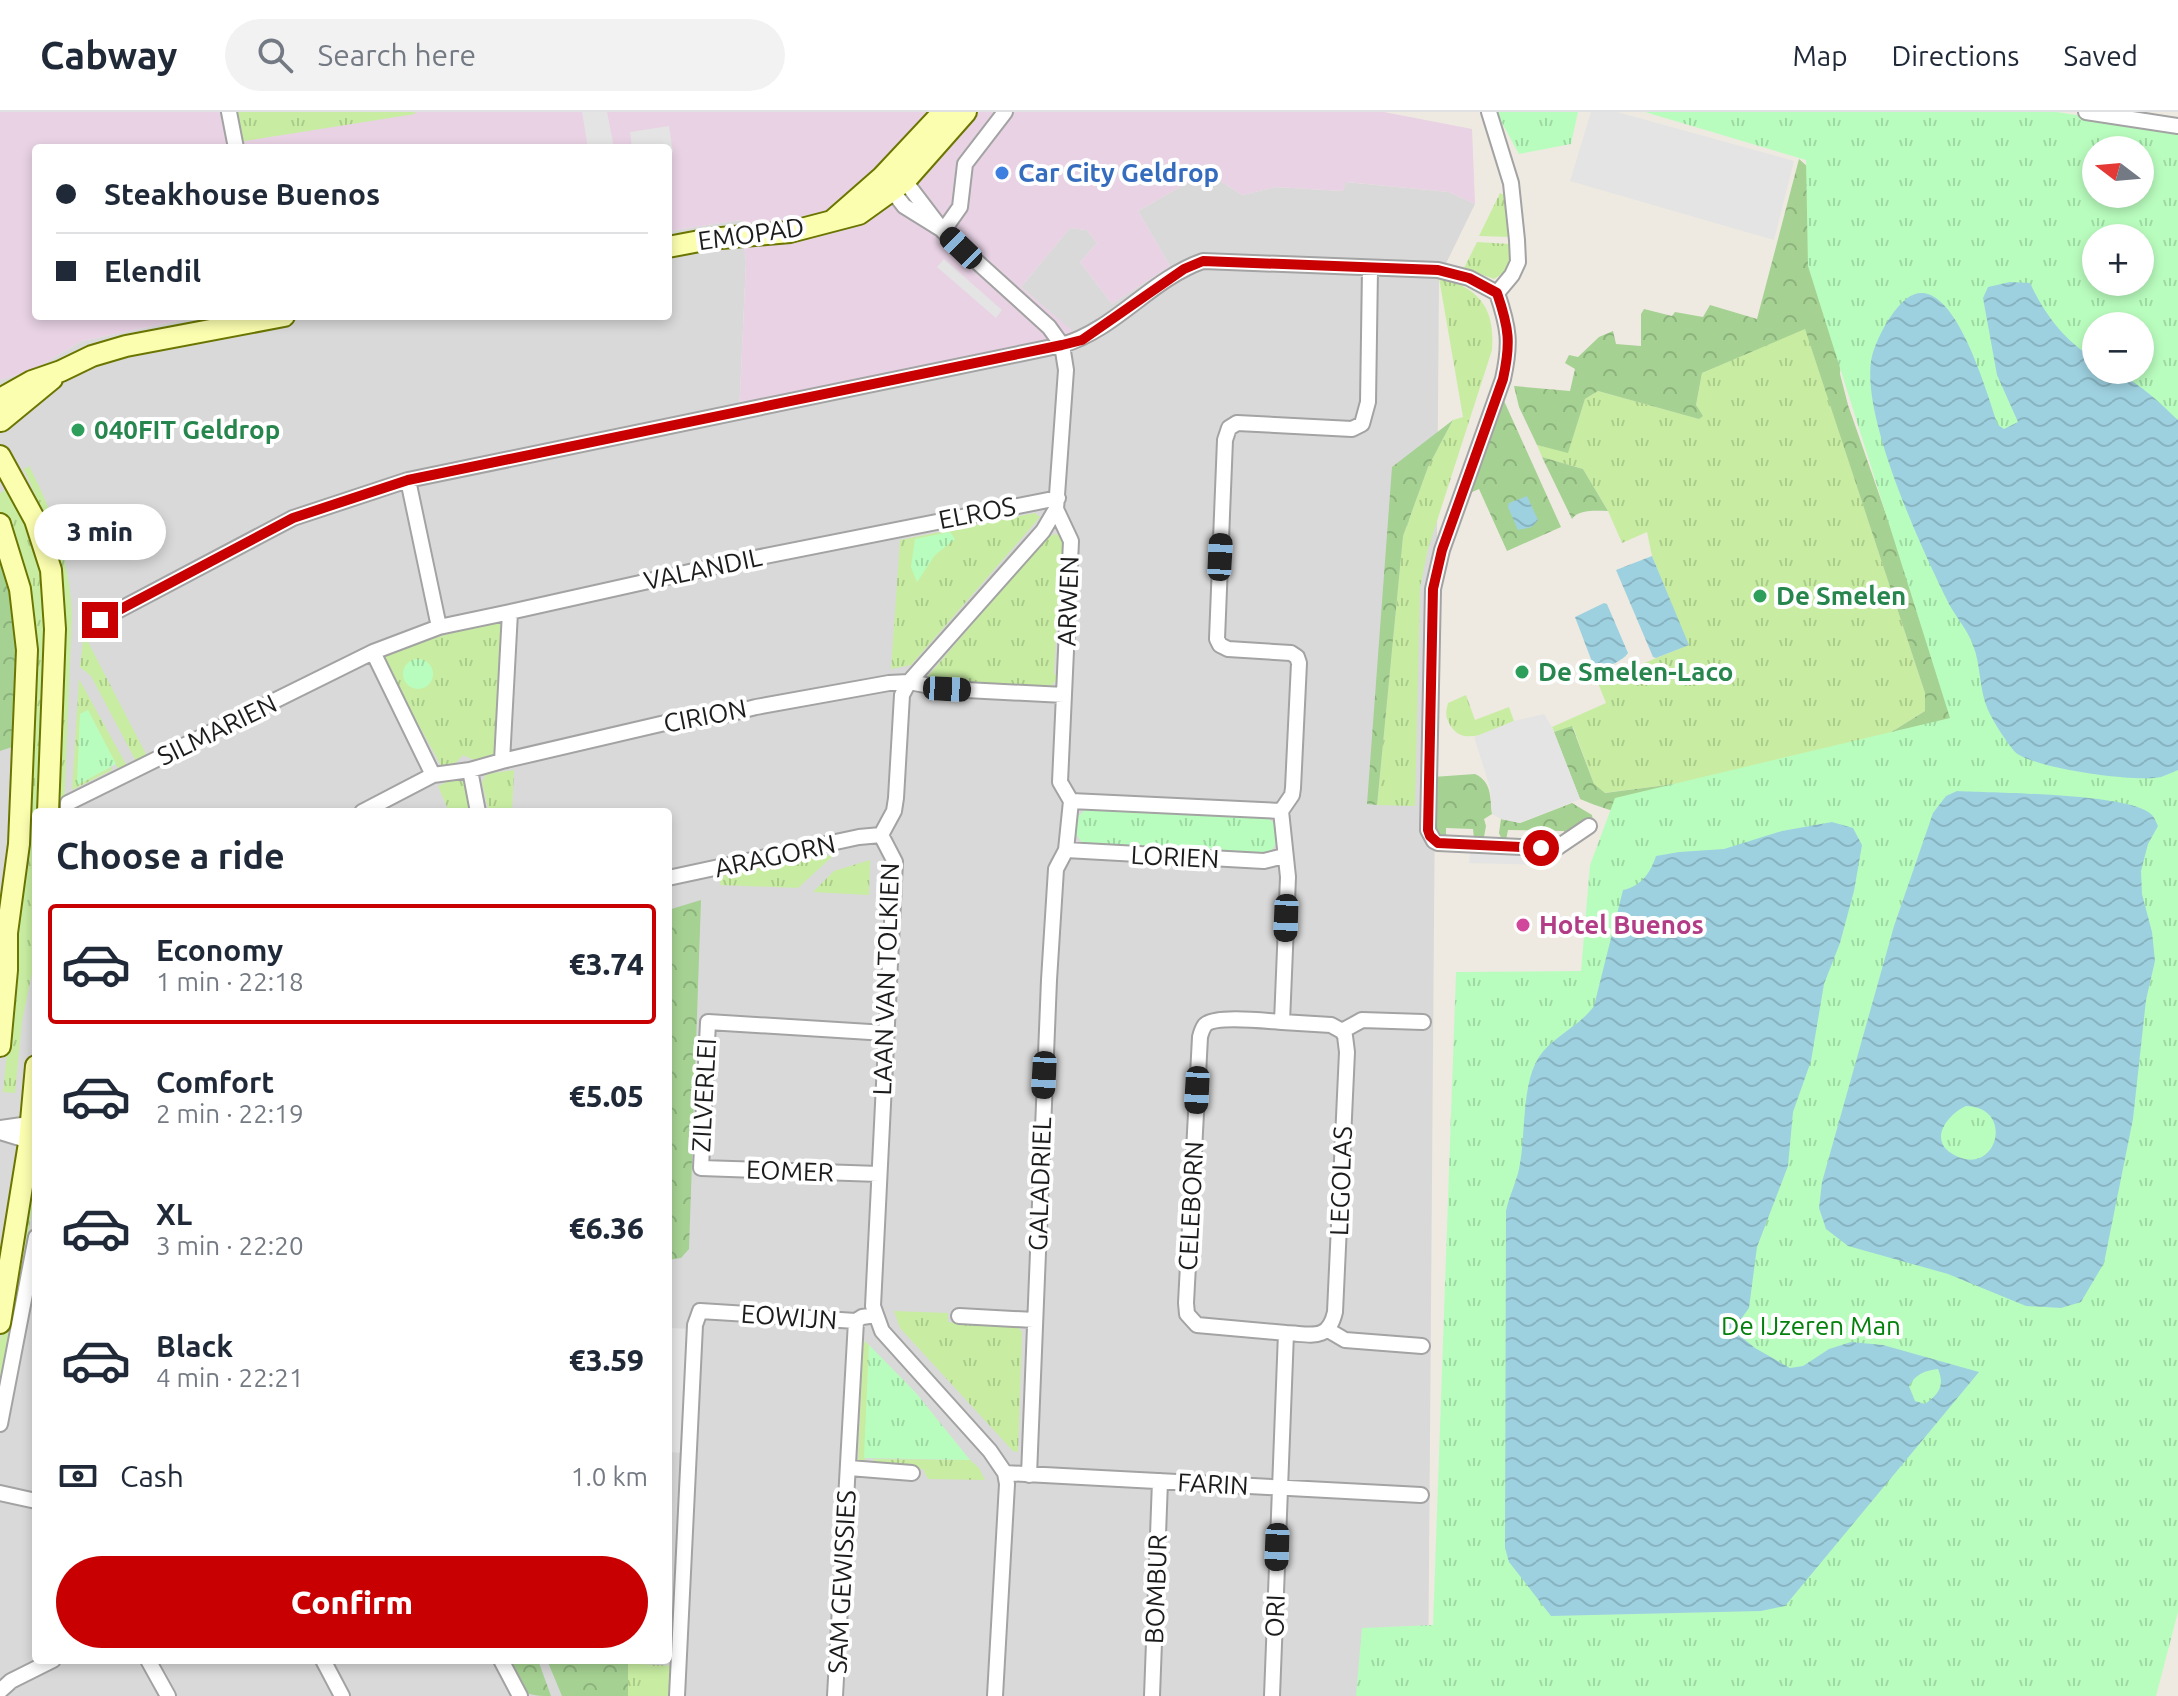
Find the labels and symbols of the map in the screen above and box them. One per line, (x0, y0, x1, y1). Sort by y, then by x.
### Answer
north arrow (2082, 136, 2154, 208)
place label: Car City Geldrop (1018, 158, 1219, 187)
marker: Car City Geldrop (993, 164, 1011, 182)
street label: EMOPAD (696, 212, 806, 255)
car (935, 223, 987, 273)
place label: 040FIT Geldrop (94, 415, 280, 444)
marker: 040FIT Geldrop (69, 421, 87, 439)
street label: ELROS (936, 491, 1018, 534)
callout: 3 min (34, 504, 166, 560)
car (1207, 532, 1233, 582)
street label: VALANDIL (641, 542, 764, 595)
street label: ARWEN (1051, 555, 1084, 647)
place label: De Smelen (1776, 581, 1906, 610)
marker: De Smelen (1751, 587, 1769, 605)
route end (82, 602, 118, 638)
place label: De Smelen-Laco (1538, 657, 1733, 686)
marker: De Smelen-Laco (1513, 663, 1531, 681)
car (922, 676, 972, 702)
street label: SILMARIEN (152, 688, 281, 771)
street label: CIRION (661, 693, 749, 738)
street label: ARAGORN (712, 829, 838, 882)
route start (1523, 830, 1559, 866)
street label: LORIEN (1130, 840, 1220, 873)
street label: LAAN VAN TOLKIEN (867, 862, 904, 1096)
car (1273, 894, 1299, 942)
place label: Hotel Buenos (1539, 910, 1704, 939)
marker: Hotel Buenos (1514, 916, 1532, 934)
street label: ZILVERLEI (686, 1037, 721, 1153)
car (1031, 1050, 1057, 1100)
car (1184, 1065, 1210, 1115)
street label: GALADRIEL (1023, 1116, 1056, 1251)
street label: LEGOLAS (1324, 1126, 1357, 1236)
street label: CELEBORN (1173, 1140, 1208, 1272)
street label: EOMER (746, 1154, 834, 1187)
street label: EOWIJN (740, 1299, 838, 1334)
park label: De IJzeren Man (1721, 1311, 1901, 1340)
street label: FARIN (1177, 1467, 1249, 1500)
street label: SAM GEWISSIES (822, 1489, 861, 1674)
car (1264, 1523, 1290, 1571)
street label: BOMBUR (1139, 1534, 1172, 1644)
street label: ORI (1259, 1594, 1290, 1638)

